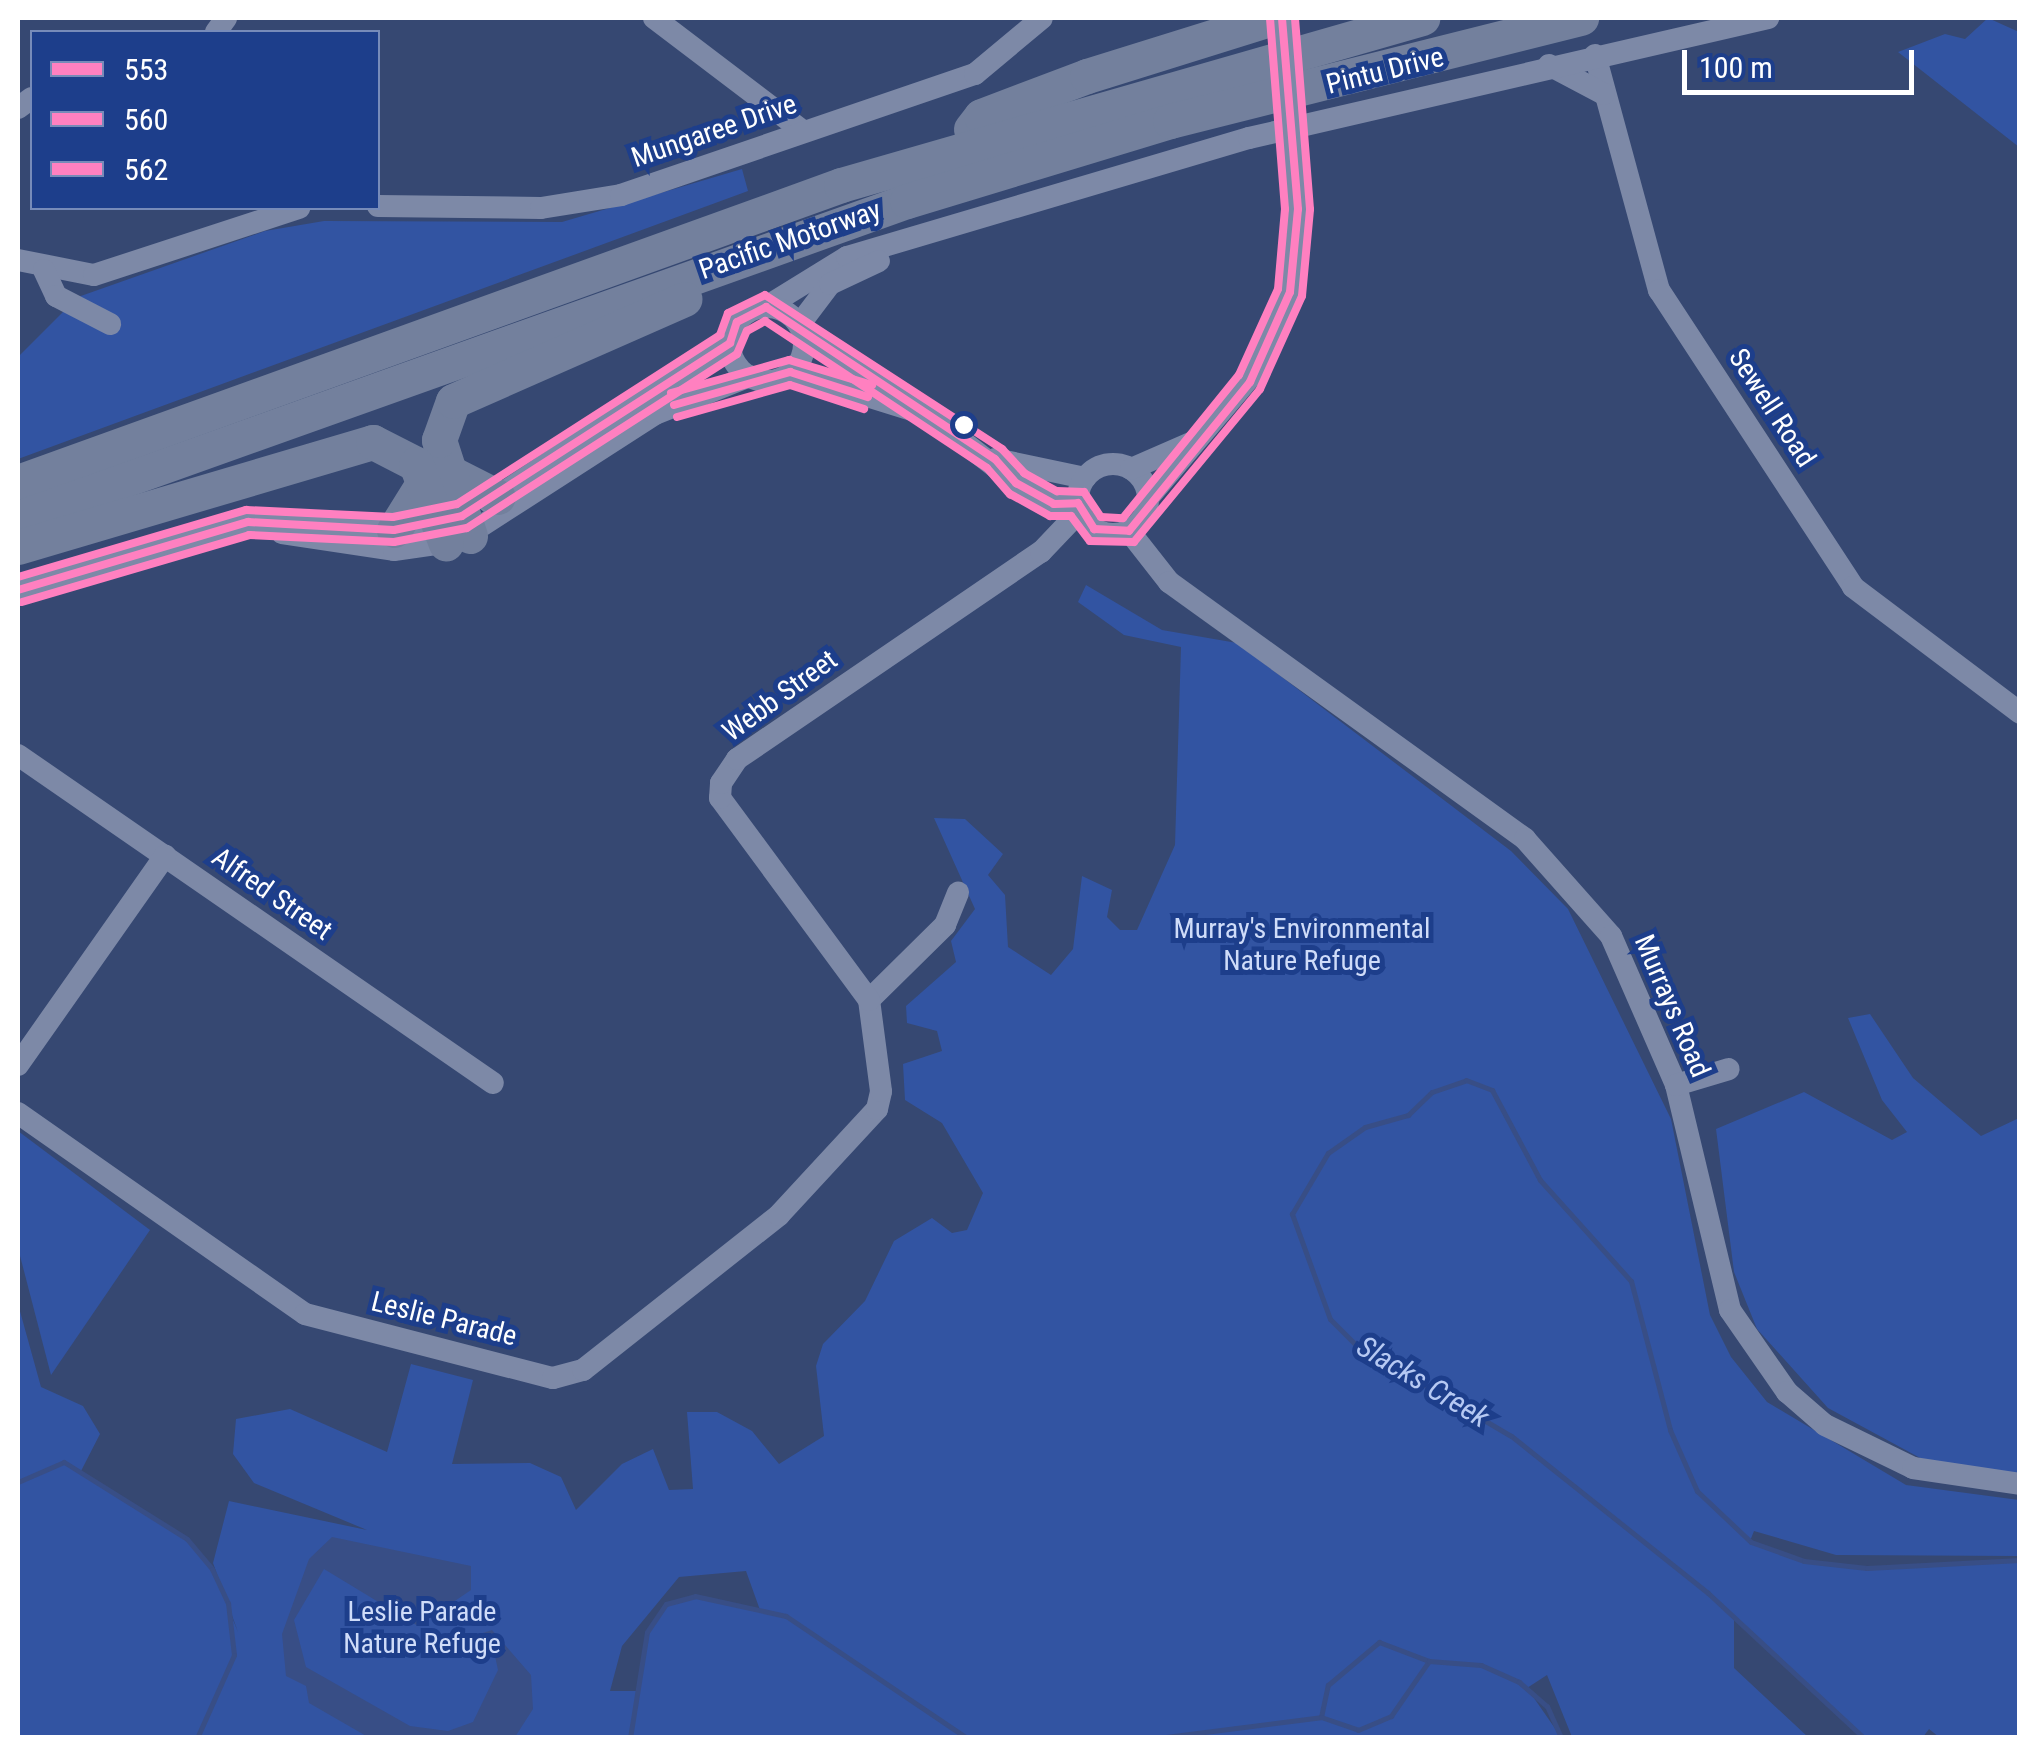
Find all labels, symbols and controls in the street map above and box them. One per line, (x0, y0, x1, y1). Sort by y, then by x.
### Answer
legend (30, 30, 380, 210)
scale bar (1687, 30, 1920, 92)
street label: Pintu Drive (1323, 40, 1447, 102)
text: 100 m (1699, 50, 1773, 85)
text: 553 (124, 52, 168, 87)
street label: Mungaree Drive (627, 87, 801, 175)
text: 560 (124, 102, 168, 137)
text: 562 (124, 152, 168, 187)
street label: Pacific Motorway (695, 193, 885, 287)
street label: Sewell Road (1721, 342, 1823, 474)
unlabelled marker (954, 415, 974, 435)
street label: Webb Street (716, 643, 844, 749)
street label: Alfred Street (206, 840, 338, 948)
park label: Murray's Environmental Nature Refuge (1174, 912, 1430, 978)
street label: Murrays Road (1627, 930, 1717, 1082)
street label: Leslie Parade (368, 1285, 520, 1353)
water label: Slacks Creek (1350, 1329, 1496, 1435)
park label: Leslie Parade Nature Refuge (343, 1595, 501, 1661)

